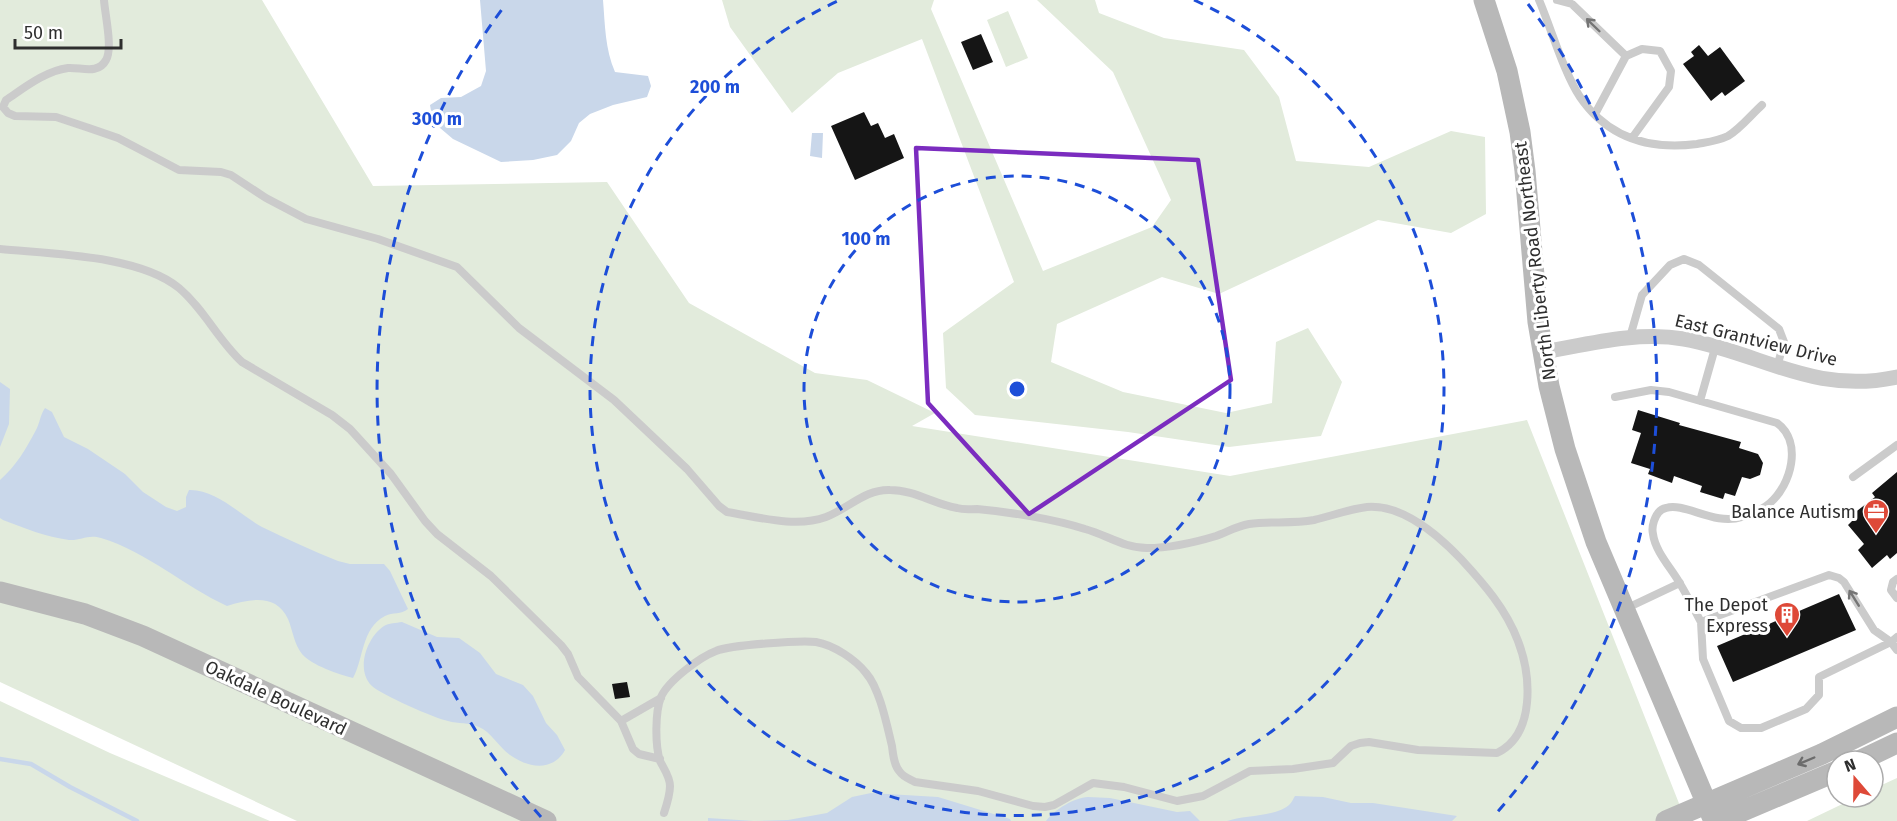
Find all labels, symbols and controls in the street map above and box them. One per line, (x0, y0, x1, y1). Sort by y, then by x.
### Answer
scale bar (15, 12, 122, 50)
one-way arrow (1586, 18, 1601, 32)
text: 50 m (24, 22, 63, 44)
text: 200 m (690, 76, 740, 98)
text: 300 m (411, 108, 462, 130)
street label: North Liberty Road Northeast (1509, 140, 1561, 382)
text: 100 m (842, 228, 890, 250)
street label: East Grantview Drive (1672, 309, 1840, 371)
centre of rings (1007, 379, 1027, 399)
office icon: Balance Autism (1861, 497, 1891, 535)
place label: Balance Autism (1731, 501, 1856, 523)
one-way arrow (1848, 590, 1860, 607)
place label: The Depot Express (1684, 594, 1768, 637)
building icon: The Depot Express (1772, 600, 1802, 638)
street label: Oakdale Boulevard (202, 656, 350, 740)
north arrow (1825, 749, 1885, 809)
text: N (1842, 755, 1858, 776)
one-way arrow (1798, 756, 1816, 767)

